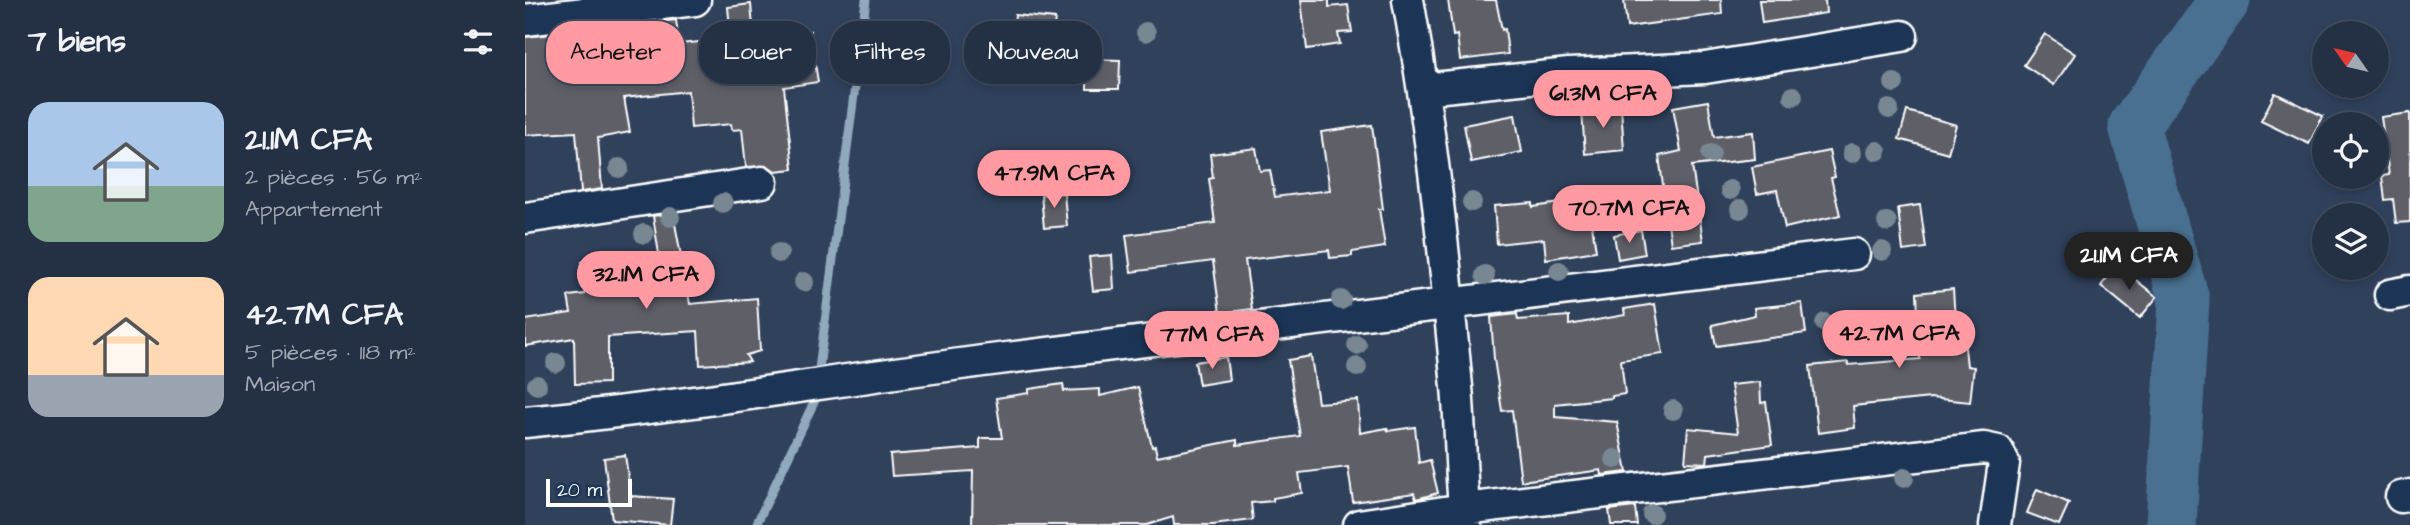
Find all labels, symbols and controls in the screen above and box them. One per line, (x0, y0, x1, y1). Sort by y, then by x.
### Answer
text: 7 biens (28, 21, 126, 63)
chip: Acheter (546, 21, 685, 84)
chip: Louer (699, 21, 816, 84)
chip: Filtres (830, 21, 950, 84)
chip: Nouveau (964, 21, 1102, 84)
north arrow (2312, 21, 2389, 98)
map controls (2312, 21, 2389, 280)
icon: filters (459, 23, 497, 61)
pin: 61.3M CFA (1523, 71, 1683, 130)
text: 61.3M CFA (1549, 77, 1657, 109)
button: locate (2312, 112, 2389, 189)
text: 21.1M CFA (245, 119, 372, 161)
icon: home (84, 130, 168, 214)
pin: 47.9M CFA (974, 150, 1134, 210)
text: 47.9M CFA (993, 157, 1115, 189)
text: 2 pièces · 56 m² (245, 161, 423, 193)
pin: 70.7M CFA (1549, 186, 1709, 245)
text: 70.7M CFA (1568, 192, 1690, 224)
text: Appartement (245, 193, 383, 225)
button: layers (2312, 203, 2389, 280)
pin: 21.1M CFA (2049, 232, 2209, 292)
text: 21.1M CFA (2080, 239, 2178, 271)
pin: 32.1M CFA (566, 252, 726, 311)
text: 32.1M CFA (593, 258, 699, 290)
text: 42.7M CFA (245, 294, 403, 336)
icon: home (84, 305, 168, 389)
pin: 42.7M CFA (1819, 310, 1979, 370)
pin: 77M CFA (1147, 312, 1277, 371)
text: 42.7M CFA (1838, 317, 1960, 349)
text: 77M CFA (1160, 318, 1264, 350)
text: 5 pièces · 118 m² (245, 336, 416, 368)
text: Maison (245, 368, 315, 400)
scale bar (546, 476, 632, 508)
text: 20 m (557, 477, 602, 504)

